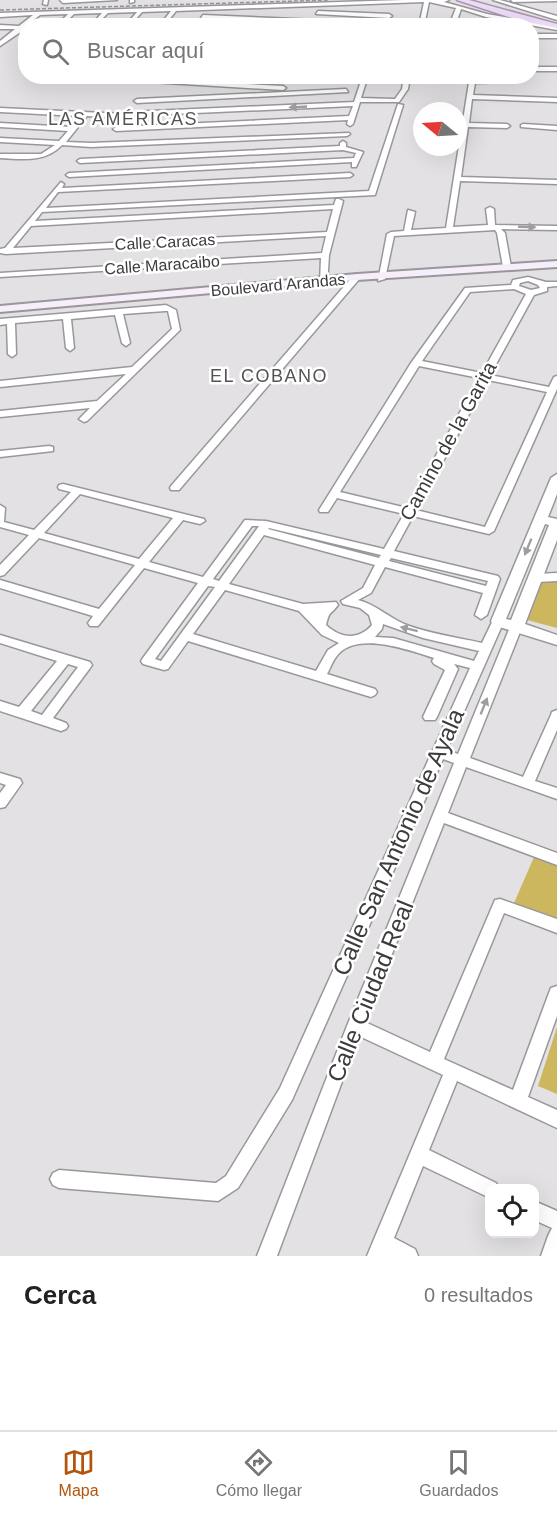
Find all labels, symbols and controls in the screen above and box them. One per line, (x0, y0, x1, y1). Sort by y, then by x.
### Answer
search box (18, 18, 539, 84)
icon: search (39, 35, 72, 68)
text: Buscar aquí (87, 38, 204, 63)
one-way arrow (289, 102, 308, 112)
north arrow (413, 102, 467, 156)
district label: LAS AMÉRICAS (48, 109, 198, 129)
one-way arrow (518, 222, 537, 232)
street label: Calle Caracas (114, 231, 216, 253)
street label: Calle Maracaibo (104, 252, 220, 278)
street label: Boulevard Arandas (210, 271, 346, 299)
street label: Camino de la Garita (395, 357, 501, 524)
district label: EL COBANO (210, 366, 328, 386)
one-way arrow (523, 538, 533, 556)
one-way arrow (400, 623, 419, 633)
one-way arrow (480, 697, 489, 715)
street label: Calle San Antonio de Ayala (327, 704, 469, 980)
street label: Calle Ciudad Real (321, 896, 419, 1086)
map controls (485, 1184, 539, 1238)
button: locate (485, 1184, 539, 1238)
text: Cerca (24, 1280, 96, 1310)
text: 0 resultados (424, 1284, 533, 1306)
tab: Mapa (59, 1446, 99, 1500)
tab: Cómo llegar (216, 1446, 302, 1500)
tab: Guardados (419, 1446, 498, 1500)

